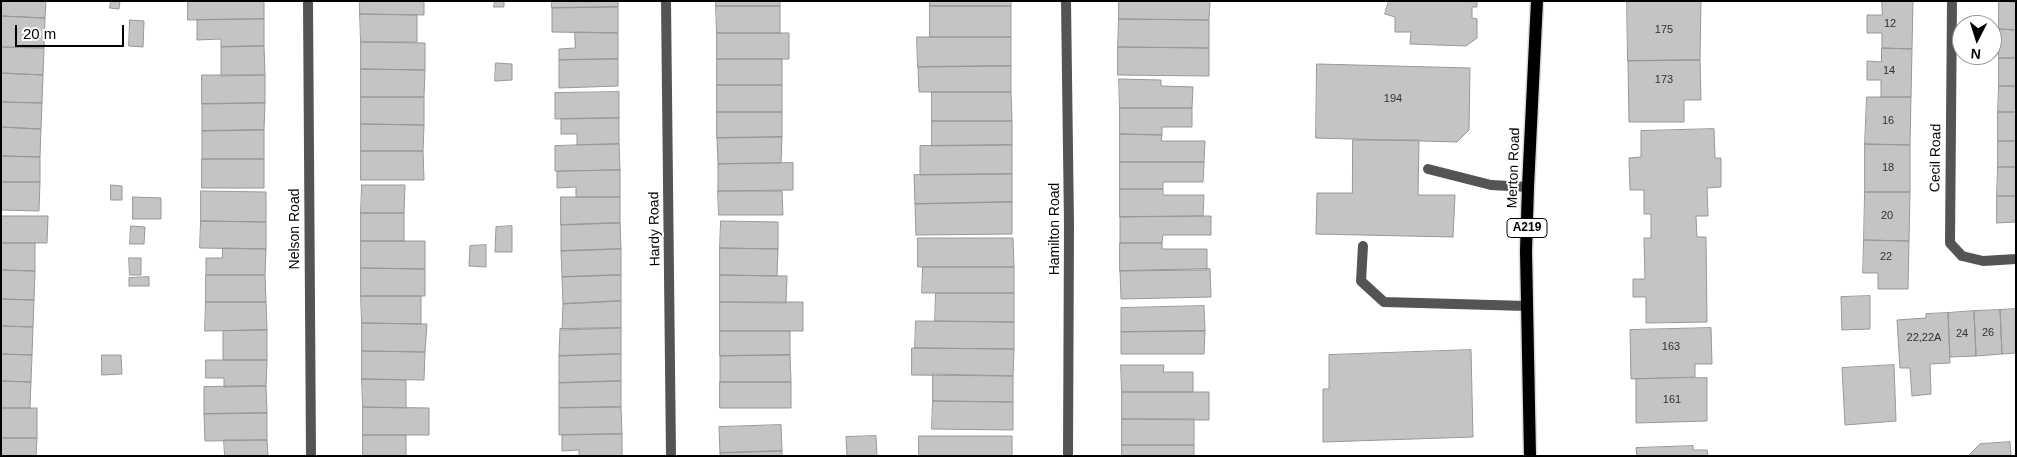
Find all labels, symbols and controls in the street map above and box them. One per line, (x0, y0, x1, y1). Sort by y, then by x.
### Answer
scale bar (18, 15, 126, 47)
north arrow (1952, 15, 2002, 65)
house number: 12 (1884, 17, 1896, 31)
house number: 175 (1655, 23, 1673, 37)
text: 20 m (23, 25, 56, 42)
text: N (1970, 46, 1982, 62)
house number: 14 (1883, 64, 1895, 78)
house number: 173 (1655, 73, 1673, 87)
house number: 194 (1384, 92, 1402, 106)
house number: 16 (1882, 114, 1894, 128)
street label: Cecil Road (1927, 124, 1945, 192)
street label: Merton Road (1504, 127, 1524, 209)
house number: 18 (1882, 161, 1894, 175)
street label: Hamilton Road (1047, 183, 1063, 275)
street label: Nelson Road (287, 189, 303, 269)
street label: Hardy Road (646, 192, 664, 266)
house number: 20 (1881, 209, 1893, 223)
road number: A219 (1507, 218, 1547, 238)
house number: 22 (1880, 250, 1892, 264)
house number: 26 (1982, 326, 1994, 340)
house number: 24 (1956, 327, 1968, 341)
house number: 22,22A (1907, 331, 1941, 345)
house number: 163 (1662, 340, 1680, 354)
house number: 161 (1663, 393, 1681, 407)

